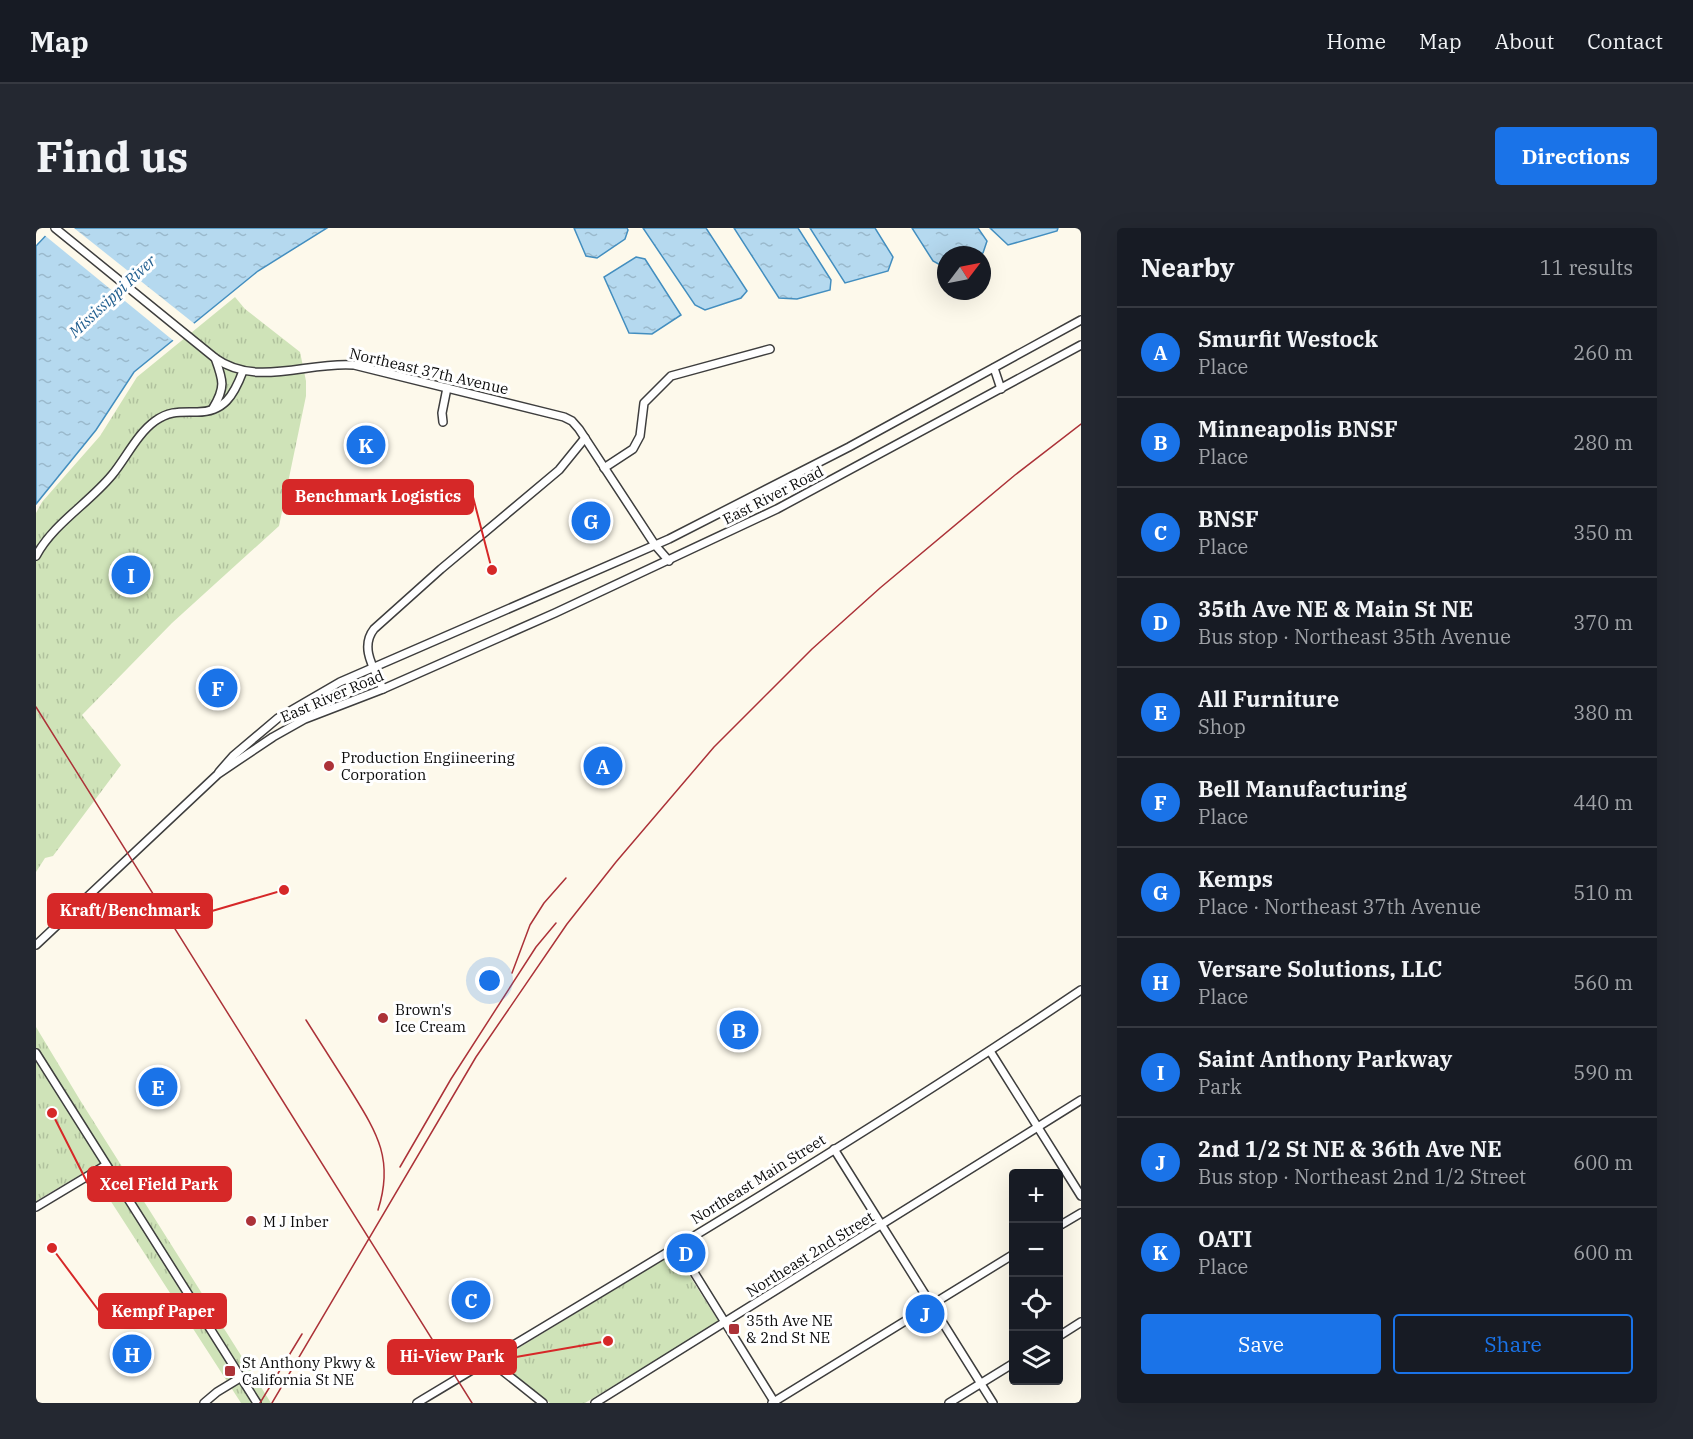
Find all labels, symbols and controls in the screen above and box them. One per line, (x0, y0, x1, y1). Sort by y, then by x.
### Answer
text: Map (30, 23, 89, 60)
text: Home (1326, 27, 1386, 55)
text: Map (1419, 27, 1462, 55)
text: About (1495, 27, 1554, 55)
text: Contact (1587, 27, 1663, 55)
button: Directions (1495, 127, 1657, 185)
text: Find us (36, 129, 188, 184)
north arrow (937, 246, 991, 300)
water label: Mississippi River (63, 250, 161, 342)
text: Nearby (1141, 250, 1235, 284)
text: 11 results (1540, 254, 1633, 281)
text: Smurfit Westock (1198, 324, 1378, 353)
text: A (1154, 339, 1167, 366)
text: 260 m (1573, 339, 1633, 366)
street label: Northeast 37th Avenue (348, 343, 510, 399)
text: Place (1198, 353, 1248, 380)
text: Minneapolis BNSF (1198, 414, 1398, 443)
pin: K (346, 422, 386, 468)
text: B (1153, 429, 1168, 456)
text: 280 m (1573, 429, 1633, 456)
text: Place (1198, 443, 1248, 470)
street label: East River Road (720, 461, 826, 529)
callout: Benchmark Logistics (283, 480, 473, 514)
text: Benchmark Logistics (295, 486, 461, 506)
pin: G (572, 498, 610, 544)
text: BNSF (1198, 504, 1259, 533)
text: C (1154, 519, 1167, 546)
text: 350 m (1573, 519, 1633, 546)
text: Place (1198, 533, 1248, 560)
pin: I (112, 552, 151, 598)
text: 35th Ave NE & Main St NE (1198, 594, 1473, 623)
text: D (1153, 609, 1168, 636)
text: 370 m (1573, 609, 1633, 636)
text: Bus stop · Northeast 35th Avenue (1198, 623, 1511, 650)
pin: F (198, 666, 237, 710)
street label: East River Road (277, 666, 387, 726)
text: All Furniture (1198, 684, 1339, 713)
text: E (1154, 699, 1167, 726)
text: 380 m (1573, 699, 1633, 726)
text: Shop (1198, 713, 1246, 740)
pin: A (584, 744, 622, 788)
place label: Production Engiineering Corporation (341, 748, 515, 784)
marker: Production Engiineering Corporation (322, 759, 336, 773)
text: Bell Manufacturing (1198, 774, 1407, 803)
text: F (1154, 789, 1167, 816)
text: 440 m (1573, 789, 1633, 816)
text: Place (1198, 803, 1248, 830)
text: Kemps (1198, 864, 1273, 893)
text: G (1153, 879, 1168, 906)
text: 510 m (1573, 879, 1633, 906)
text: Place · Northeast 37th Avenue (1198, 893, 1481, 920)
callout: Kraft/Benchmark (48, 894, 212, 928)
text: Kraft/Benchmark (60, 900, 200, 920)
text: Versare Solutions, LLC (1198, 954, 1442, 983)
your location (475, 966, 504, 995)
text: H (1152, 969, 1169, 996)
text: 560 m (1573, 969, 1633, 996)
text: Place (1198, 983, 1248, 1010)
place label: Brown's Ice Cream (395, 1000, 466, 1036)
pin: B (720, 1008, 758, 1052)
marker: Brown's Ice Cream (376, 1011, 390, 1025)
text: Saint Anthony Parkway (1198, 1044, 1452, 1073)
text: I (1157, 1059, 1164, 1086)
text: 590 m (1573, 1059, 1633, 1086)
pin: E (138, 1064, 178, 1110)
text: Park (1198, 1073, 1242, 1100)
street label: Northeast Main Street (687, 1130, 829, 1228)
text: 2nd 1/2 St NE & 36th Ave NE (1198, 1134, 1502, 1163)
text: J (1155, 1149, 1166, 1176)
text: 600 m (1573, 1149, 1633, 1176)
text: Bus stop · Northeast 2nd 1/2 Street (1198, 1163, 1526, 1190)
callout: Xcel Field Park (88, 1167, 231, 1201)
map controls (1009, 1169, 1063, 1385)
button: + (1009, 1169, 1063, 1223)
text: Xcel Field Park (100, 1174, 218, 1194)
street label: Northeast 2nd Street (743, 1207, 877, 1301)
place label: M J Inber (263, 1212, 329, 1231)
marker: M J Inber (244, 1214, 258, 1228)
button: − (1009, 1223, 1063, 1277)
text: OATI (1198, 1224, 1252, 1253)
pin: D (666, 1230, 706, 1276)
text: K (1153, 1239, 1168, 1266)
text: 600 m (1573, 1239, 1633, 1266)
text: Place (1198, 1253, 1248, 1280)
button: locate (1009, 1277, 1063, 1331)
pin: C (452, 1278, 490, 1322)
pin: J (906, 1292, 944, 1336)
callout: Kempf Paper (99, 1294, 226, 1328)
text: Kempf Paper (111, 1301, 215, 1321)
place label: 35th Ave NE & 2nd St NE (746, 1311, 833, 1347)
button: Save (1141, 1314, 1381, 1374)
button: Share (1393, 1314, 1633, 1374)
marker: 35th Ave NE & 2nd St NE (727, 1322, 741, 1336)
button: layers (1009, 1331, 1063, 1385)
pin: H (112, 1332, 152, 1376)
callout: Hi-View Park (388, 1340, 516, 1374)
text: Hi-View Park (400, 1346, 504, 1366)
place label: St Anthony Pkwy & California St NE (242, 1353, 376, 1389)
marker: St Anthony Pkwy & California St NE (223, 1364, 237, 1378)

